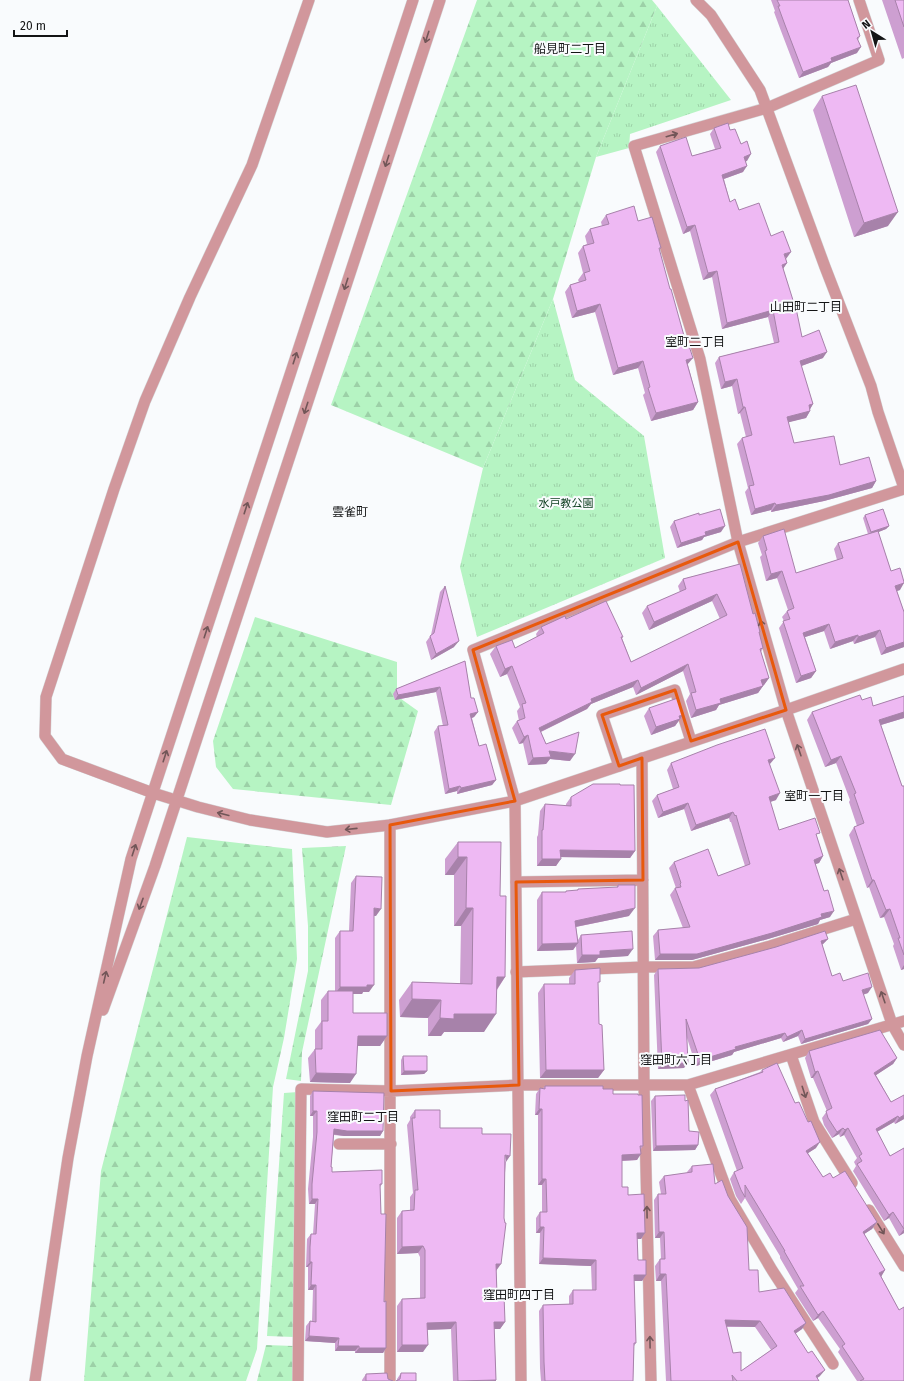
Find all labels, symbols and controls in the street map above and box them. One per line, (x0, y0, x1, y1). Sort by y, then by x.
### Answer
scale bar (14, 12, 67, 38)
north arrow (852, 12, 892, 52)
text: N (859, 17, 873, 32)
text: 20 m (20, 19, 46, 33)
one-way arrow (423, 30, 430, 43)
district label: 船見町二丁目 (534, 42, 606, 56)
one-way arrow (665, 131, 678, 138)
one-way arrow (383, 154, 390, 167)
one-way arrow (342, 277, 349, 290)
district label: 山田町二丁目 (770, 300, 842, 314)
district label: 室町二丁目 (665, 335, 725, 349)
one-way arrow (292, 352, 299, 365)
one-way arrow (301, 401, 309, 413)
park label: 水戸教公園 (539, 497, 594, 510)
one-way arrow (243, 502, 250, 515)
district label: 雲雀町 (332, 505, 368, 519)
one-way arrow (758, 620, 765, 633)
one-way arrow (202, 626, 210, 638)
one-way arrow (795, 745, 803, 757)
one-way arrow (162, 749, 169, 762)
district label: 室町一丁目 (784, 789, 844, 803)
one-way arrow (217, 809, 230, 817)
one-way arrow (345, 826, 358, 833)
one-way arrow (131, 844, 138, 857)
one-way arrow (837, 867, 844, 880)
one-way arrow (137, 897, 145, 909)
one-way arrow (101, 971, 109, 984)
one-way arrow (878, 991, 886, 1003)
district label: 窪田町六丁目 (640, 1053, 712, 1067)
one-way arrow (800, 1085, 808, 1097)
district label: 窪田町二丁目 (327, 1110, 399, 1124)
one-way arrow (643, 1206, 651, 1219)
one-way arrow (877, 1223, 885, 1234)
district label: 窪田町四丁目 (483, 1288, 555, 1302)
one-way arrow (646, 1336, 654, 1349)

